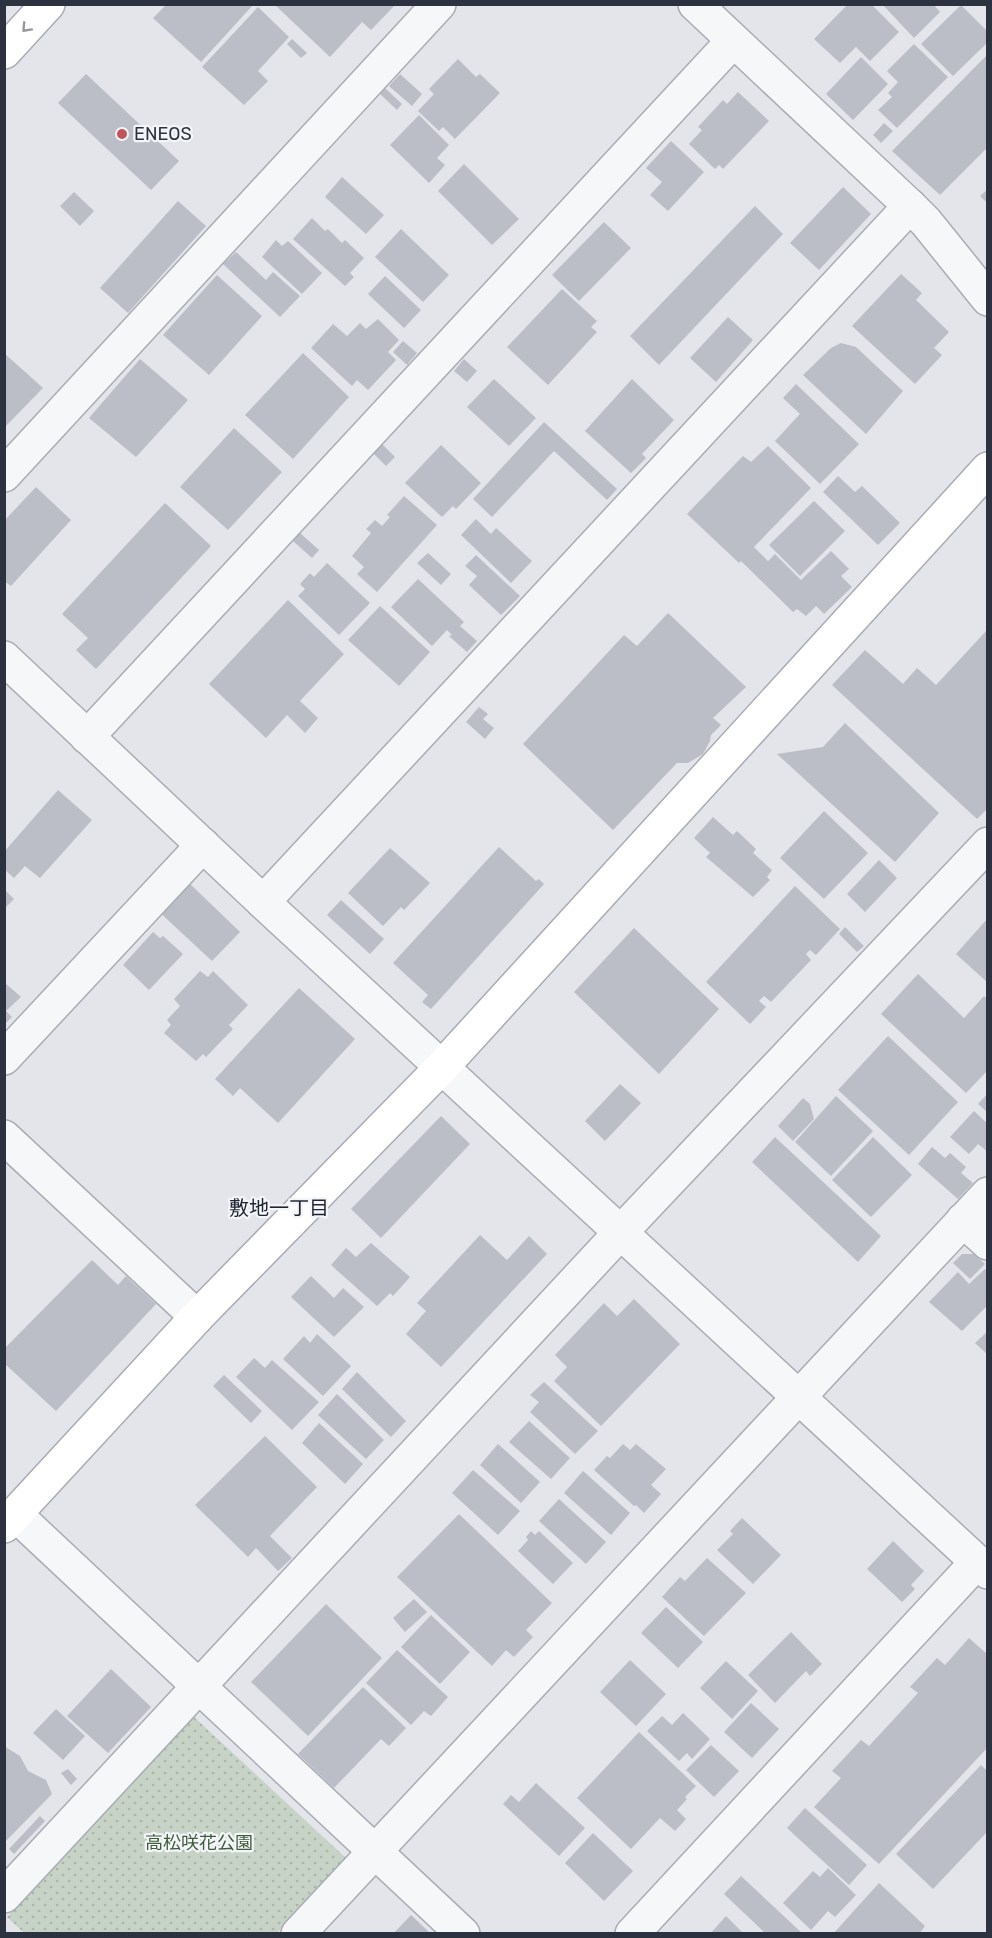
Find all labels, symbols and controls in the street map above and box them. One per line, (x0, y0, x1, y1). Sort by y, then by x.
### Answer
one-way arrow (23, 21, 34, 32)
place label: ENEOS (134, 123, 192, 145)
marker: ENEOS (115, 127, 129, 141)
district label: 敷地一丁目 (229, 1196, 329, 1220)
park label: 高松咲花公園 (145, 1832, 253, 1854)

